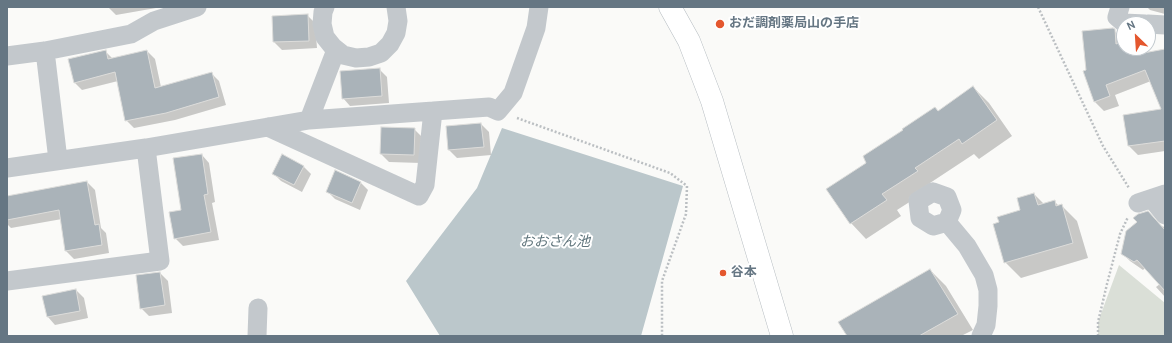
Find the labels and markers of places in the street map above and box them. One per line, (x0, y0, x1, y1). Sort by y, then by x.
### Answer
place label: おだ調剤薬局山の手店 (729, 16, 859, 32)
marker: おだ調剤薬局山の手店 (714, 18, 726, 30)
place label: 谷本 (731, 265, 757, 281)
marker: 谷本 (718, 268, 728, 278)

